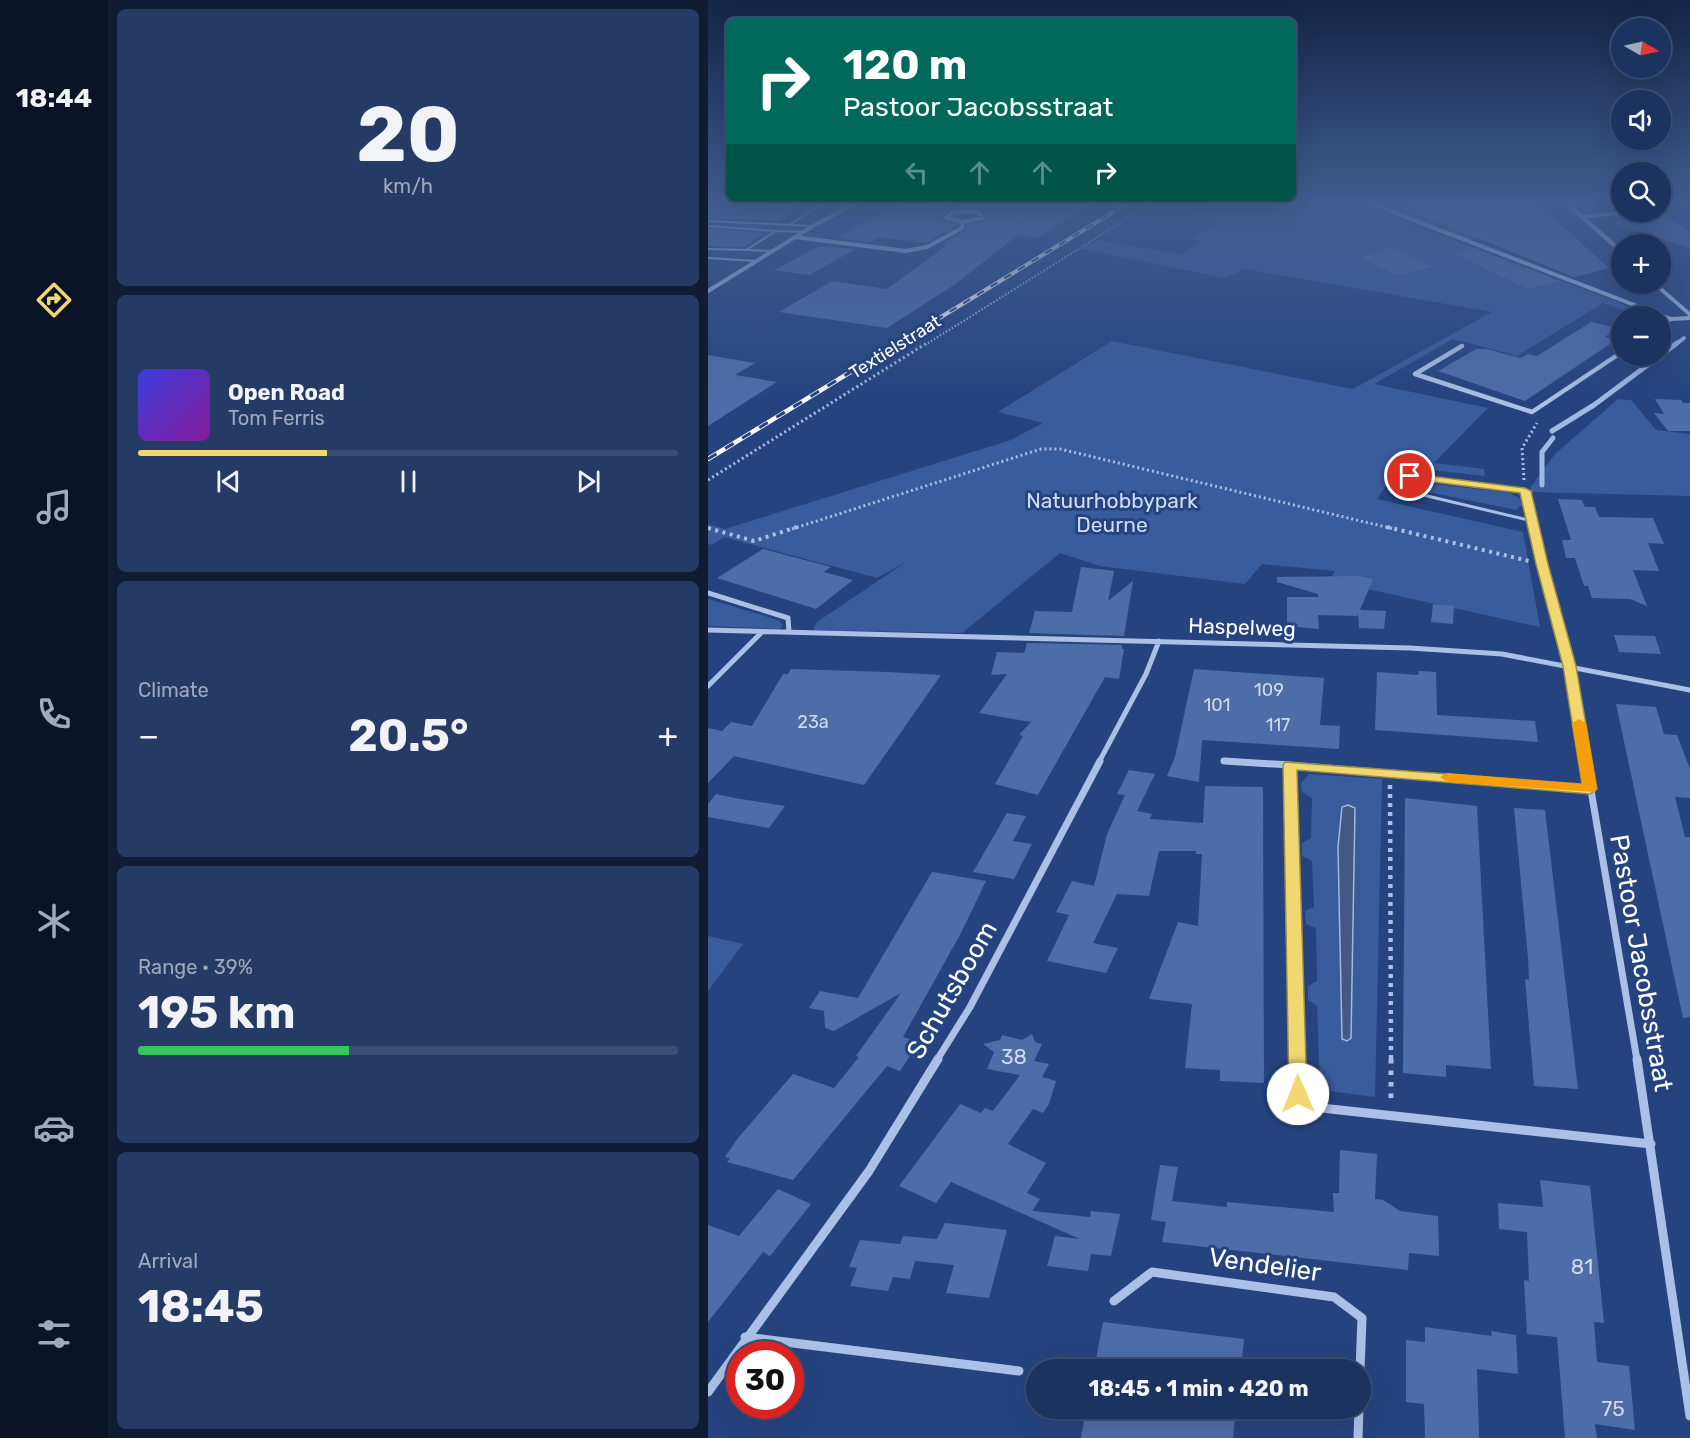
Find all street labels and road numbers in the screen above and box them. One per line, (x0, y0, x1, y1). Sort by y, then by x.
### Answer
street label: Textielstraat (845, 310, 945, 384)
street label: Haspelweg (1188, 613, 1296, 641)
street label: Pastoor Jacobsstraat (1603, 832, 1679, 1094)
street label: Schutsboom (900, 916, 1004, 1064)
street label: Vendelier (1207, 1242, 1323, 1288)

